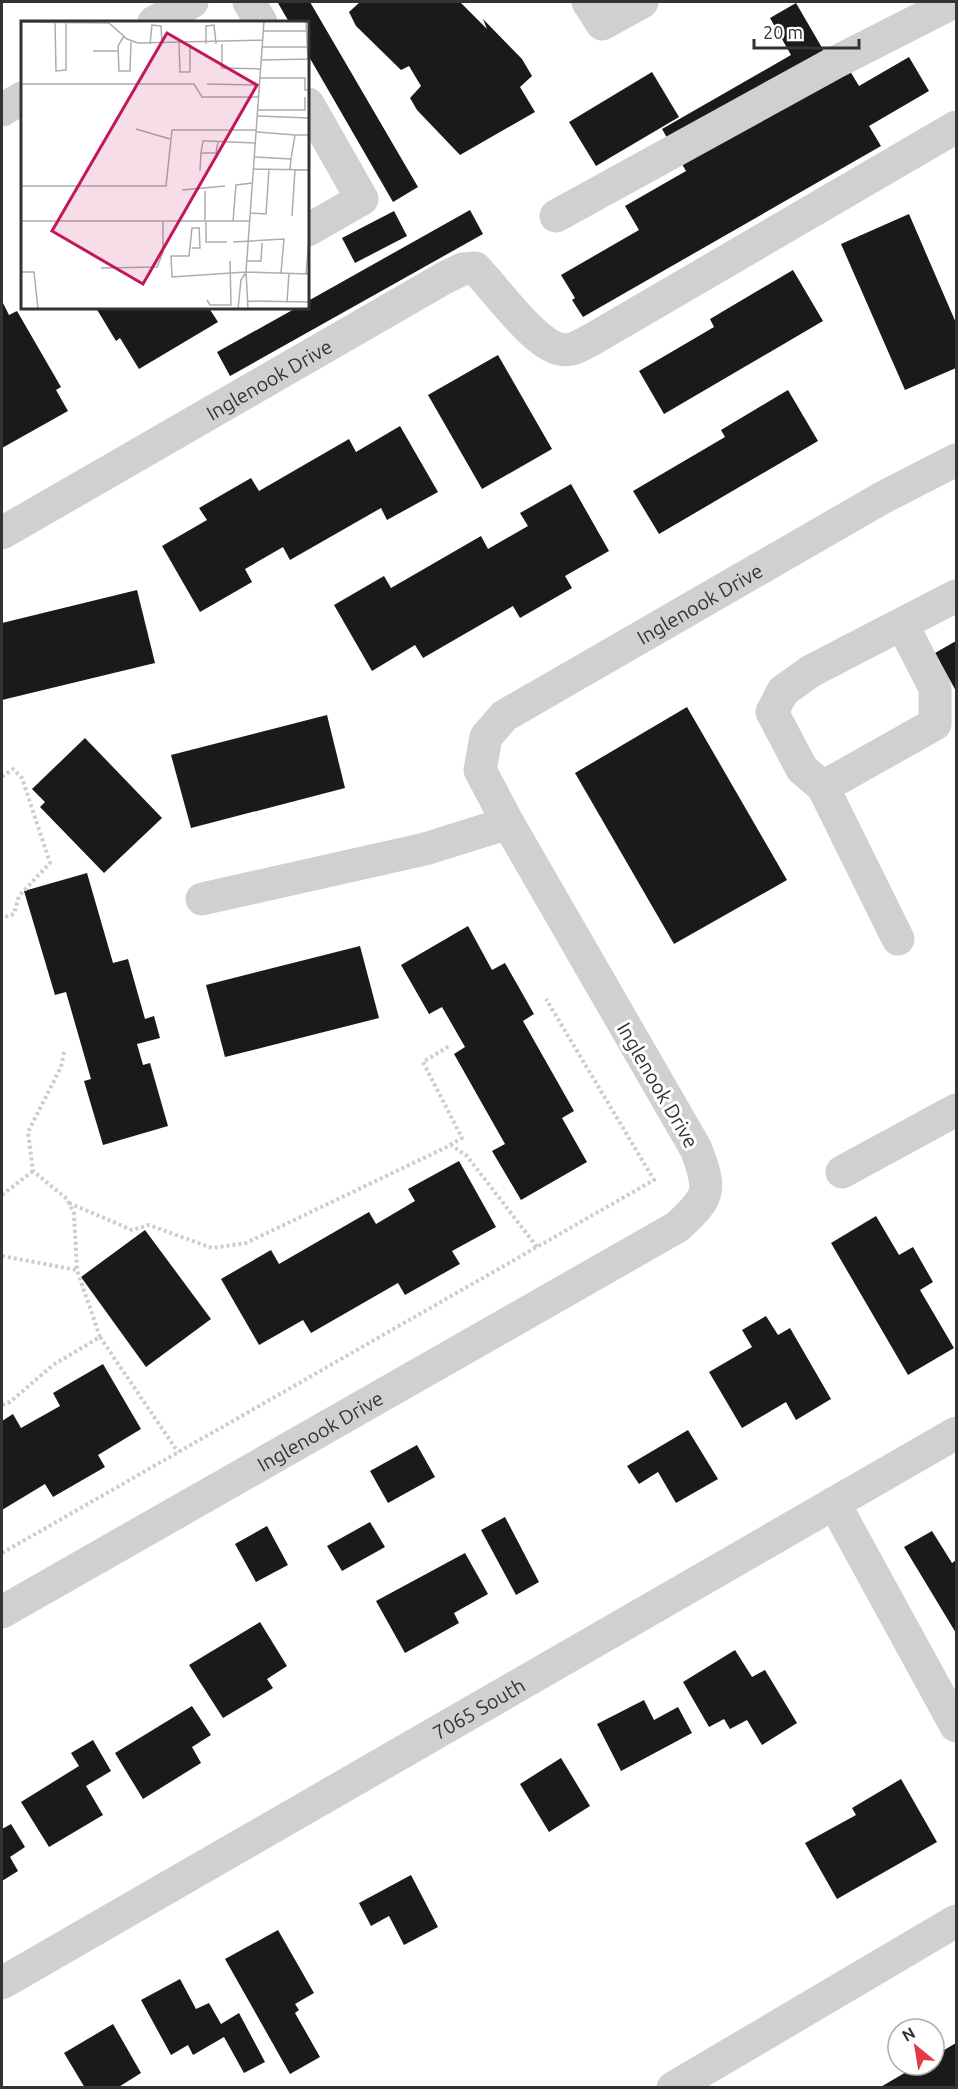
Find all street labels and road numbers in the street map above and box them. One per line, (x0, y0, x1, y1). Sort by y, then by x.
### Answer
street label: Inglenook Drive (202, 334, 336, 424)
street label: Inglenook Drive (632, 558, 766, 649)
street label: Inglenook Drive (613, 1018, 703, 1152)
street label: Inglenook Drive (253, 1386, 387, 1476)
street label: 7065 South (428, 1673, 529, 1744)

